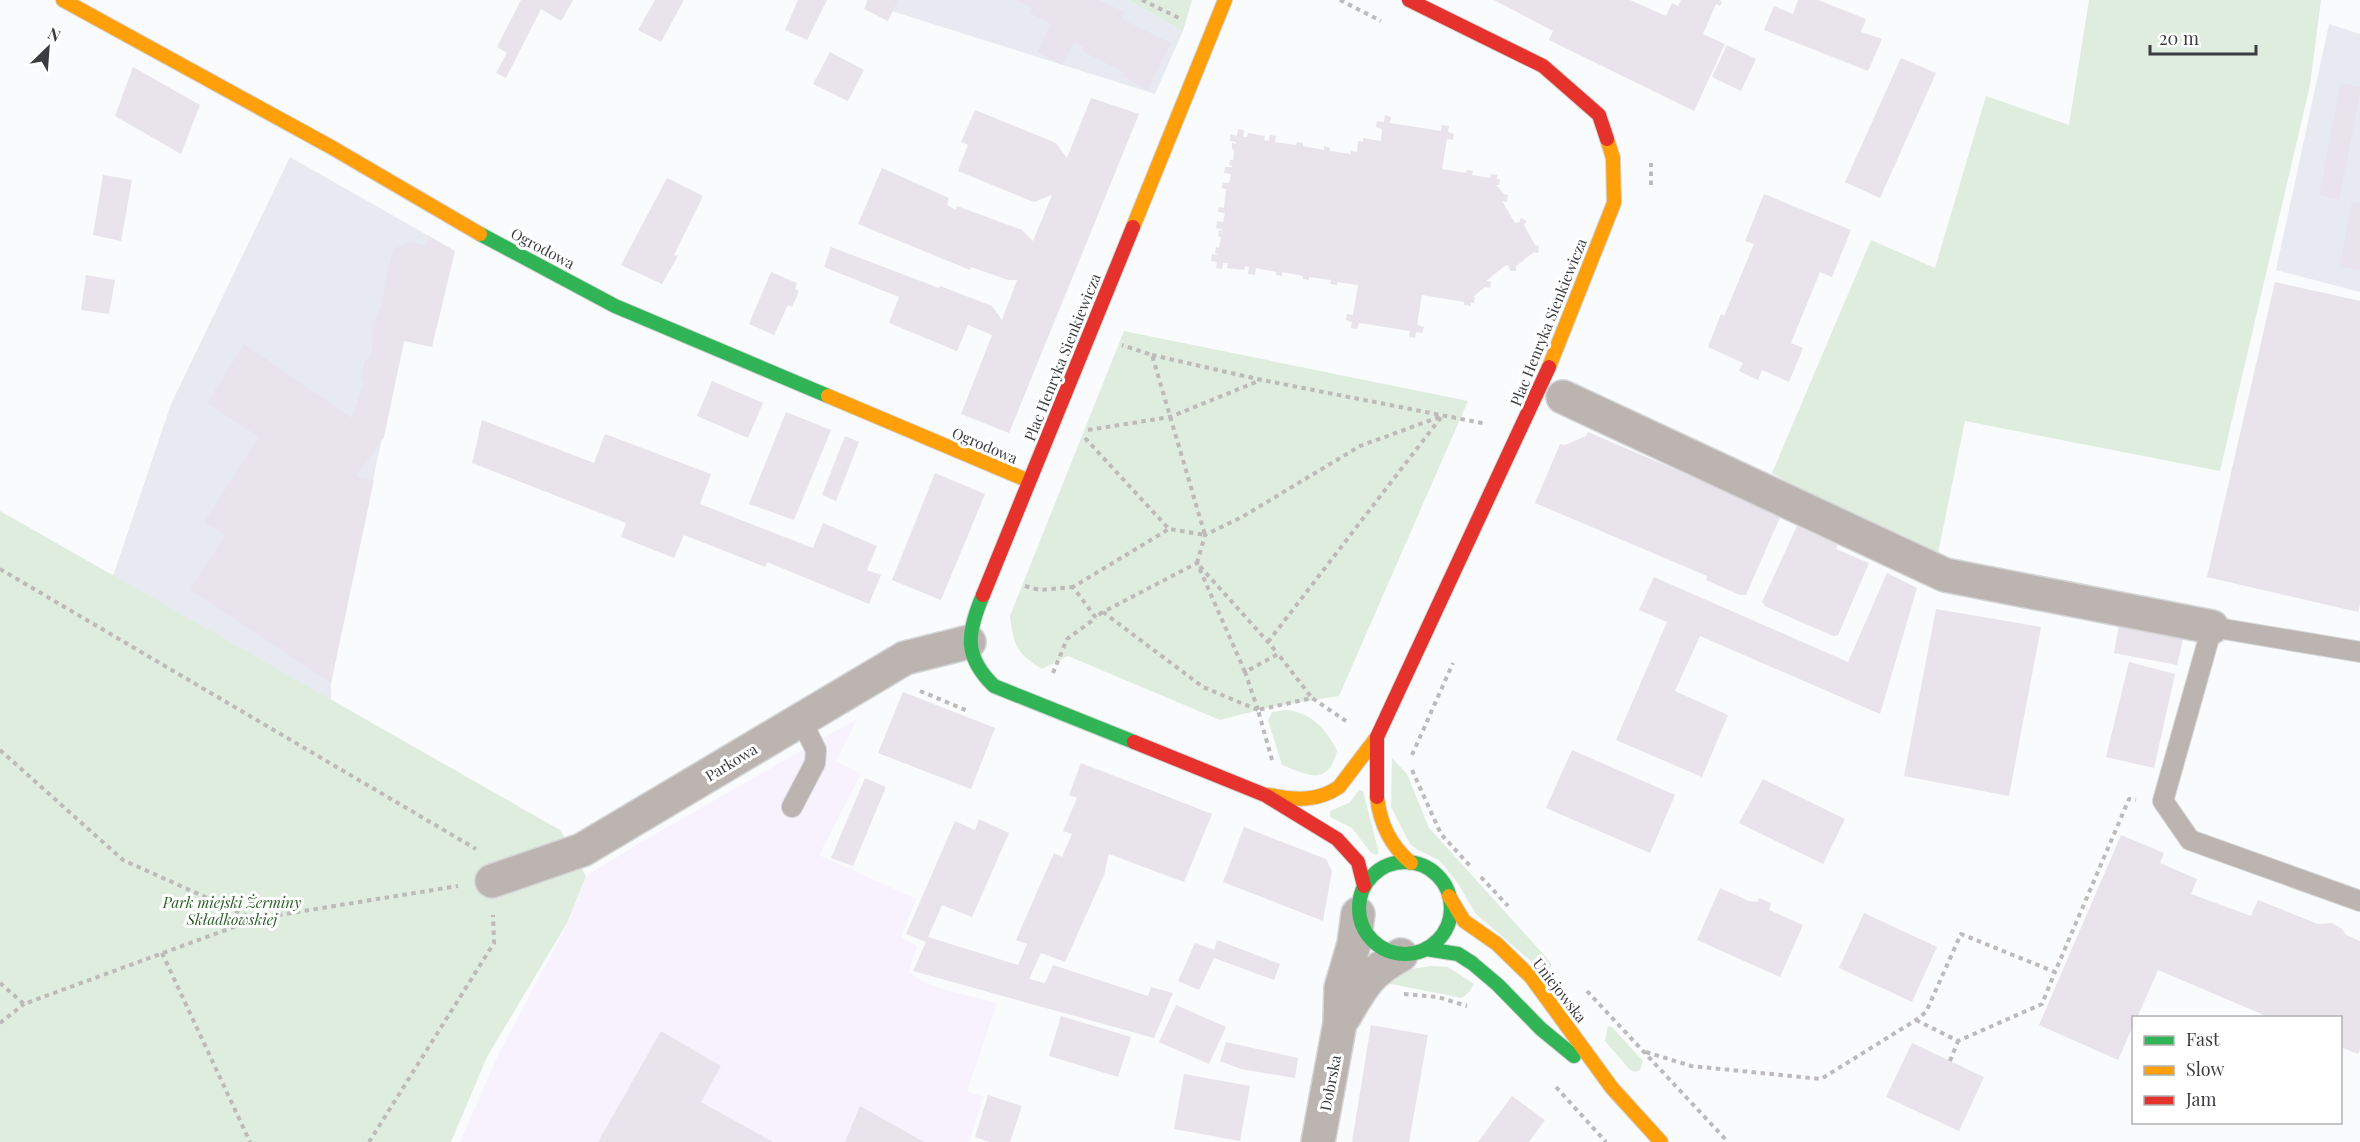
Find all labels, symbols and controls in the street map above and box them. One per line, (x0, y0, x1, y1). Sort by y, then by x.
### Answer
north arrow (18, 18, 78, 78)
scale bar (2150, 18, 2256, 56)
text: N (45, 22, 65, 46)
text: 20 m (2159, 26, 2199, 50)
street label: Ogrodowa (508, 223, 579, 273)
street label: Plac Henryka Sienkiewicza (1505, 235, 1591, 409)
street label: Plac Henryka Sienkiewicza (1019, 270, 1105, 444)
street label: Ogrodowa (949, 422, 1021, 468)
street label: Parkowa (701, 738, 761, 785)
park label: Park miejski Żerminy Składkowskiej (162, 892, 301, 929)
street label: Uniejowska (1528, 954, 1592, 1027)
legend (2132, 1016, 2342, 1124)
text: Fast (2186, 1027, 2220, 1051)
street label: Dobrska (1315, 1053, 1345, 1113)
text: Slow (2186, 1057, 2224, 1081)
text: Jam (2185, 1087, 2216, 1111)

